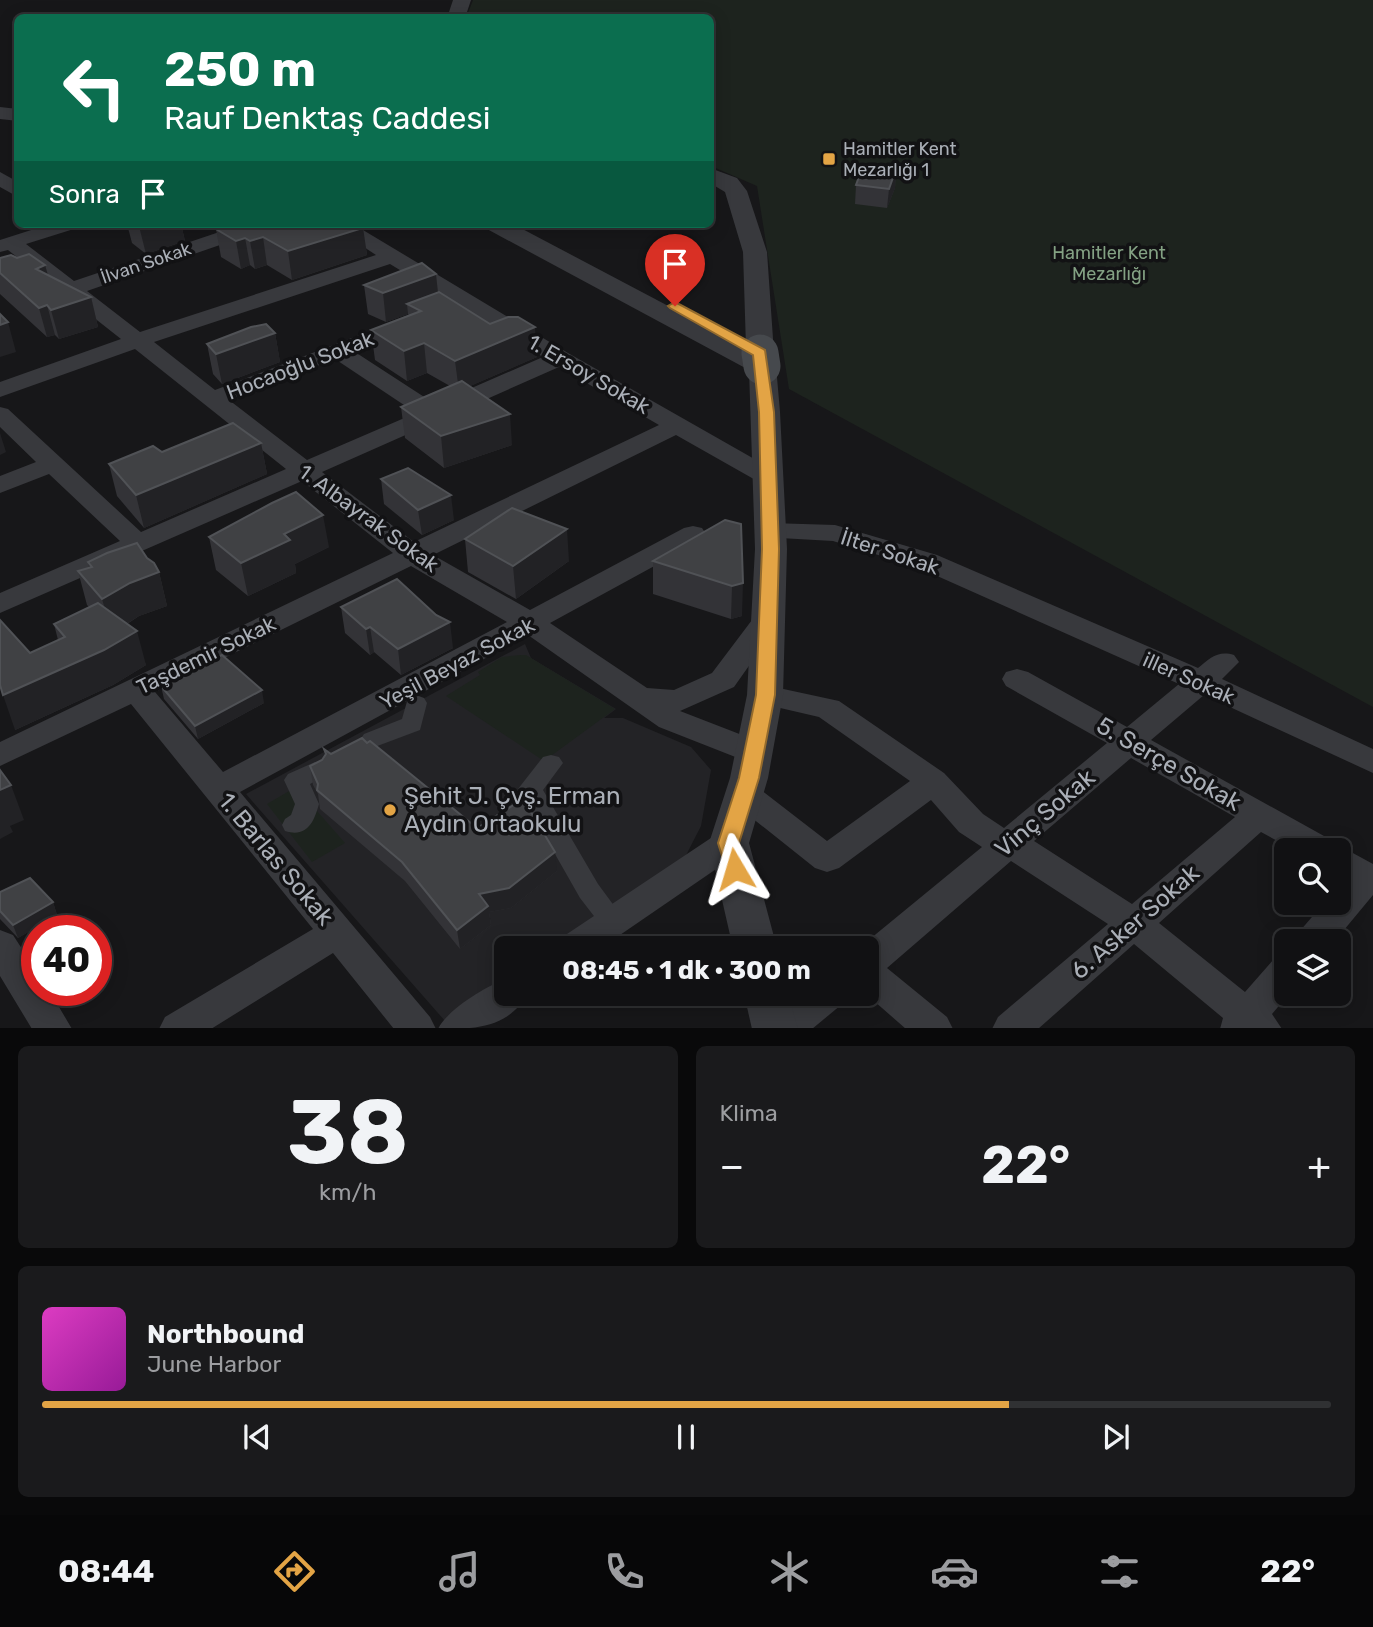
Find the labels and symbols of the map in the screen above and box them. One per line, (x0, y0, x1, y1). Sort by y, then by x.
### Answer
place label: Hamitler Kent Mezarlığı 1 (843, 138, 957, 181)
marker: Hamitler Kent Mezarlığı 1 (821, 151, 837, 167)
pin (645, 234, 705, 306)
street label: İlvan Sokak (98, 237, 195, 289)
park label: Hamitler Kent Mezarlığı (1052, 242, 1166, 285)
street label: Hocaoğlu Sokak (223, 325, 377, 405)
street label: 1. Ersoy Sokak (524, 329, 655, 419)
street label: 1. Albayrak Sokak (294, 459, 444, 577)
street label: İlter Sokak (838, 524, 942, 580)
street label: Taşdemir Sokak (133, 611, 280, 699)
street label: Yeşil Beyaz Sokak (375, 612, 539, 714)
street label: iller Sokak (1139, 647, 1239, 709)
street label: 5. Serçe Sokak (1092, 711, 1247, 817)
street label: Vinç Sokak (989, 763, 1101, 863)
place label: Şehit J. Çvş. Erman Aydın Ortaokulu (404, 782, 621, 838)
street label: 1. Barlas Sokak (212, 787, 340, 931)
marker: Şehit J. Çvş. Erman Aydın Ortaokulu (382, 802, 398, 818)
position arrow (698, 832, 772, 906)
street label: 6. Asker Sokak (1065, 858, 1205, 985)
speed limit sign: 40 (21, 915, 112, 1006)

